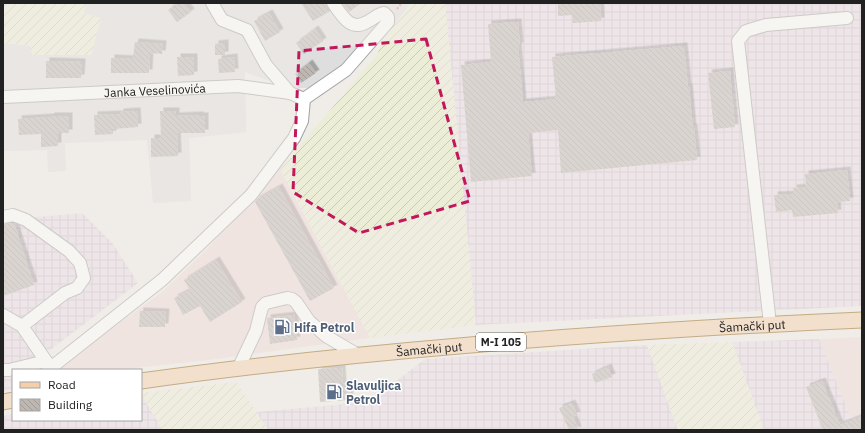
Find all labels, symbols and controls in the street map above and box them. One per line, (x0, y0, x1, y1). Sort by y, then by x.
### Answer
street label: Janka Veselinovića (104, 80, 207, 100)
street label: Šamački put (719, 316, 786, 335)
fuel station icon: Hifa Petrol (273, 318, 291, 336)
place label: Hifa Petrol (294, 320, 355, 335)
road number: M-I 105 (476, 333, 526, 351)
street label: Šamački put (395, 338, 463, 359)
legend (12, 369, 142, 421)
text: Road (48, 377, 76, 392)
place label: Slavuljica Petrol (346, 378, 401, 407)
fuel station icon: Slavuljica Petrol (325, 383, 343, 401)
text: Building (48, 397, 93, 412)

